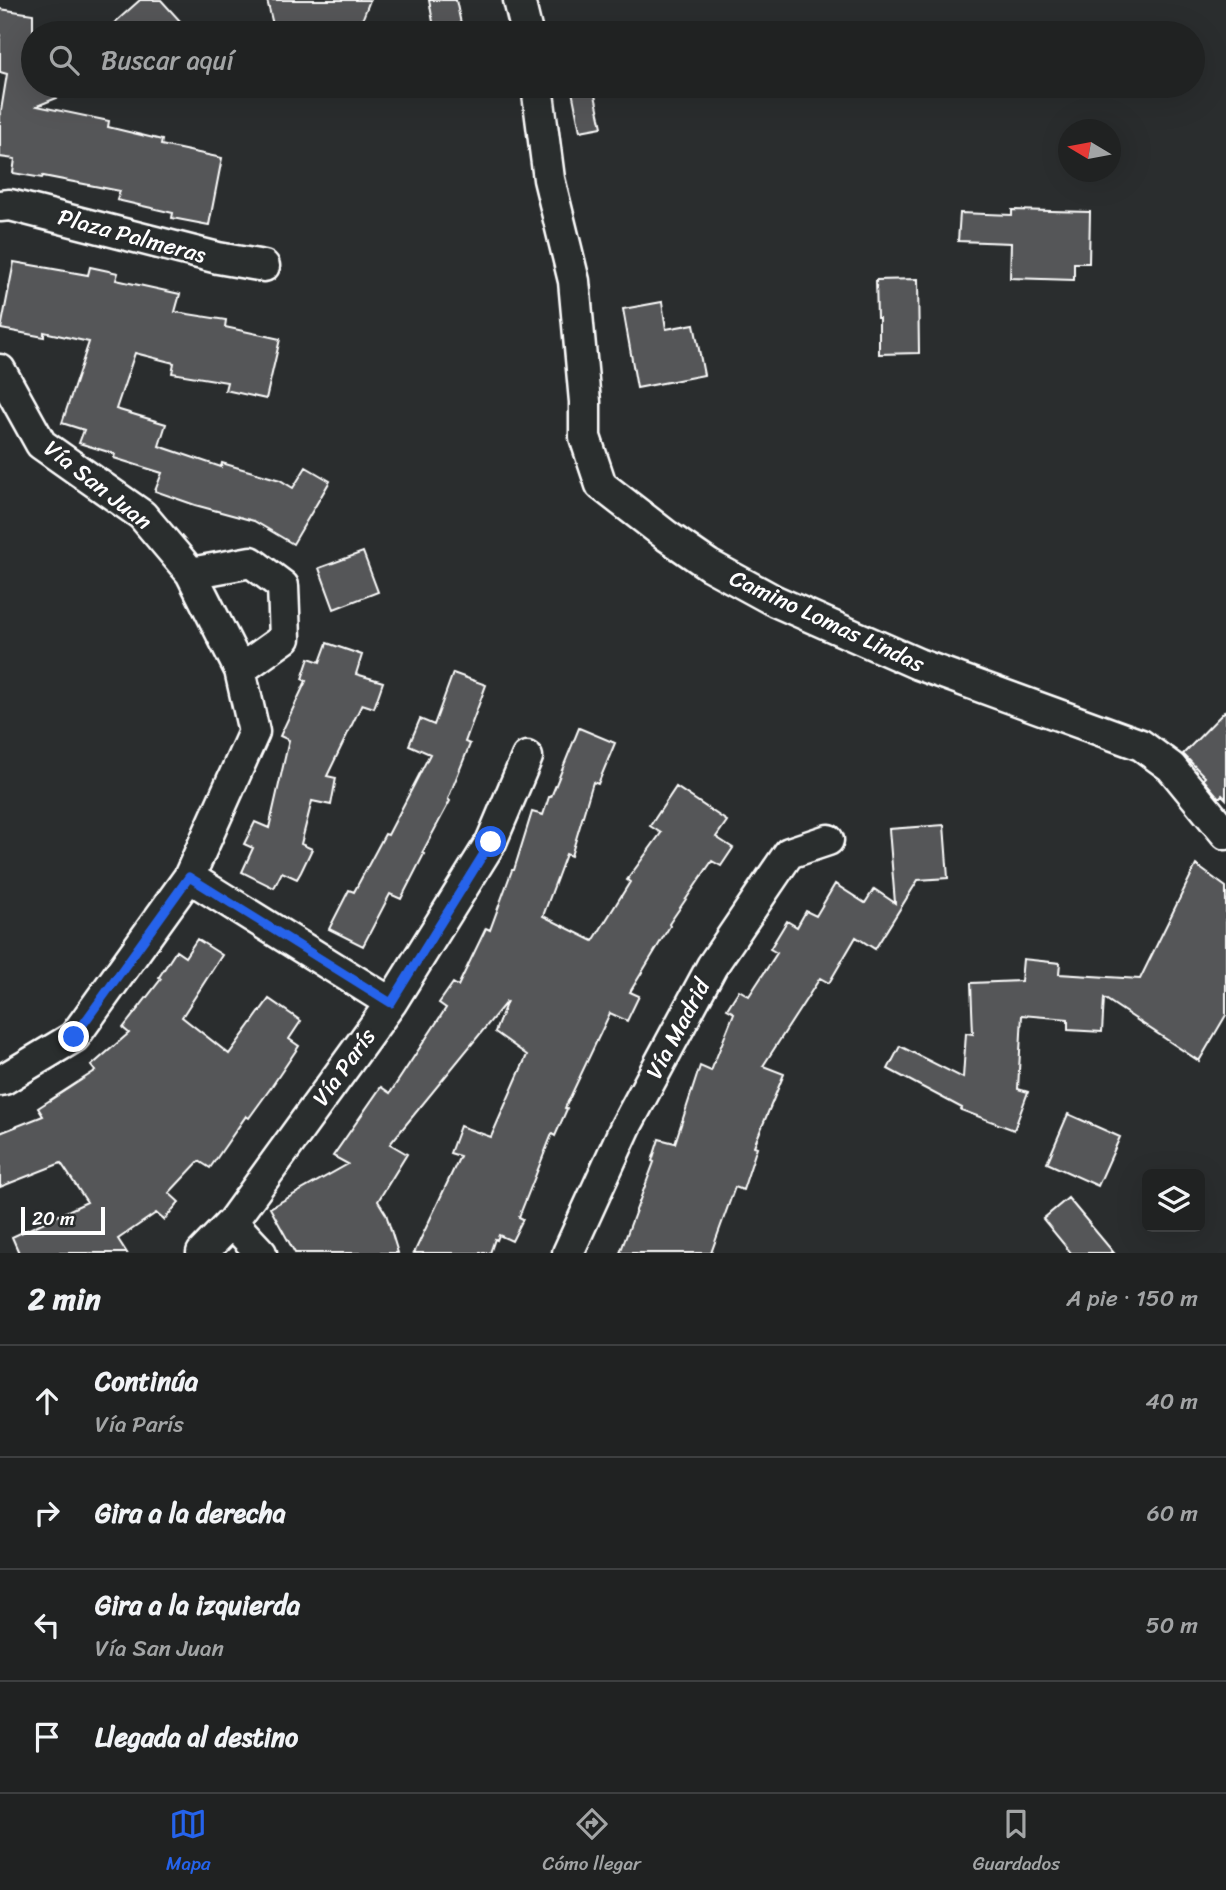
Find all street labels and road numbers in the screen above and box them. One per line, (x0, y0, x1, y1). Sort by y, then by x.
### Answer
street label: Plaza Palmeras (53, 197, 211, 276)
street label: Vía San Juan (35, 429, 161, 541)
street label: Camino Lomas Lindas (723, 558, 932, 684)
street label: Vía Madrid (634, 970, 723, 1087)
street label: Vía París (301, 1019, 387, 1115)

